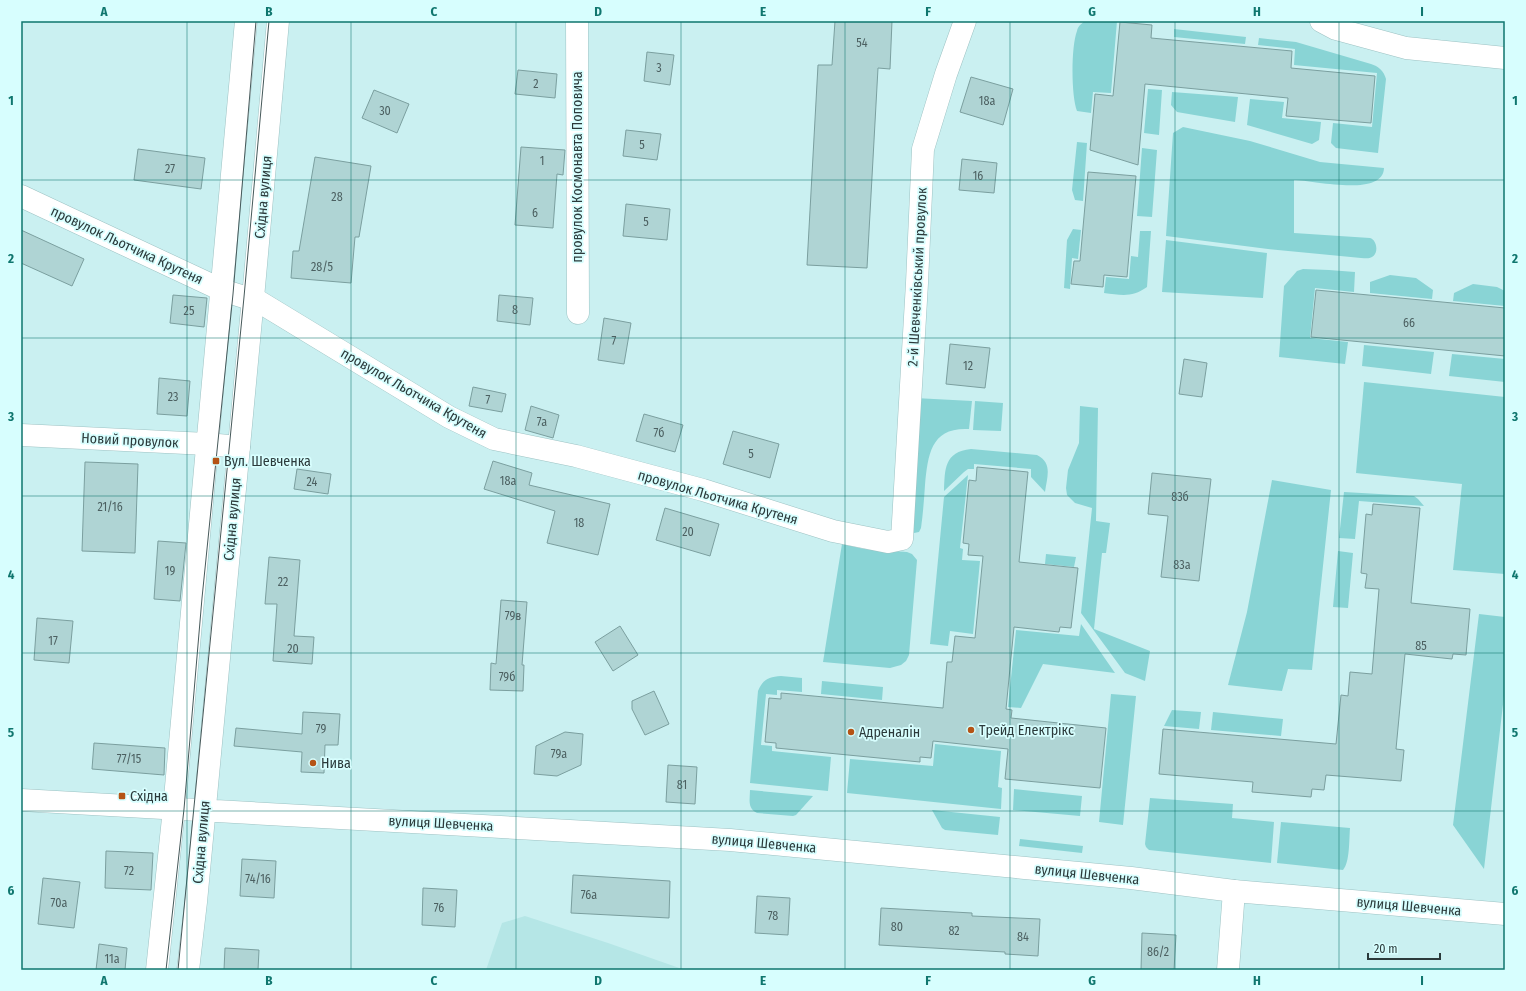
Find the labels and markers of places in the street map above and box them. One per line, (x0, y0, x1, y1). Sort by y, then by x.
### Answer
place label: Вул. Шевченка (224, 453, 311, 470)
marker: Вул. Шевченка (211, 456, 221, 466)
place label: Трейд Електрікс (979, 722, 1074, 739)
place label: Адреналін (859, 724, 920, 741)
marker: Трейд Електрікс (966, 725, 976, 735)
marker: Адреналін (846, 727, 856, 737)
place label: Нива (321, 755, 351, 772)
marker: Нива (308, 758, 318, 768)
place label: Східна (130, 788, 168, 805)
marker: Східна (117, 791, 127, 801)

